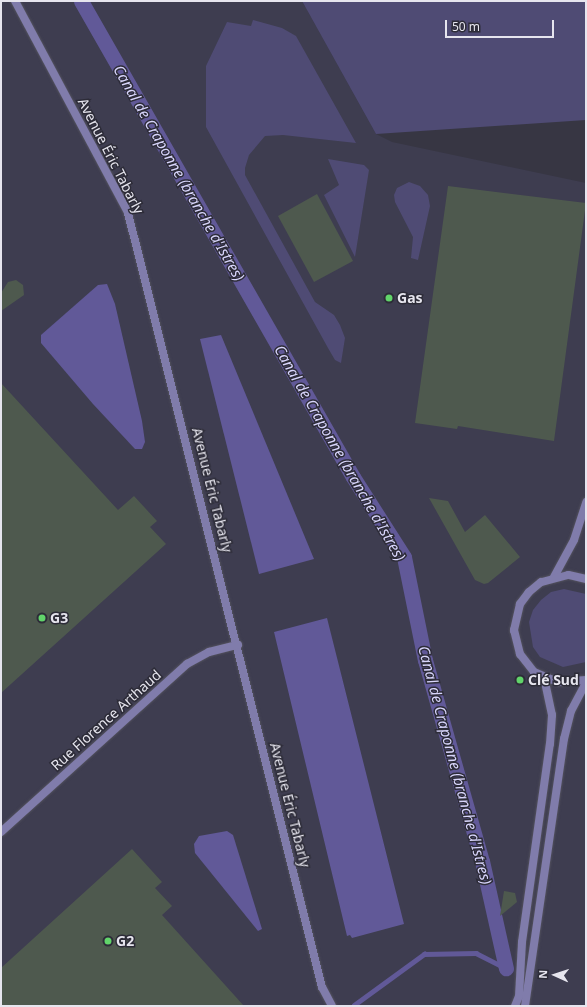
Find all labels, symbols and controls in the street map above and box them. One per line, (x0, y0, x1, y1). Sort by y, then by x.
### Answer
scale bar (447, 12, 556, 38)
text: 50 m (452, 18, 480, 35)
water label: Canal de Craponne (branche d'Istres) (110, 62, 248, 284)
street label: Avenue Éric Tabarly (74, 95, 148, 217)
place label: Gas (397, 290, 423, 306)
marker: Gas (384, 293, 394, 303)
water label: Canal de Craponne (branche d'Istres) (271, 342, 409, 564)
street label: Avenue Éric Tabarly (188, 426, 236, 554)
place label: G3 (50, 610, 68, 626)
marker: G3 (37, 613, 47, 623)
water label: Canal de Craponne (branche d'Istres) (414, 644, 496, 886)
street label: Rue Florence Arthaud (48, 666, 164, 774)
place label: Clé Sud (528, 672, 579, 688)
marker: Clé Sud (515, 675, 525, 685)
street label: Avenue Éric Tabarly (266, 741, 314, 869)
place label: G2 (116, 933, 134, 949)
marker: G2 (103, 936, 113, 946)
north arrow (535, 955, 575, 995)
text: N (535, 969, 550, 979)

